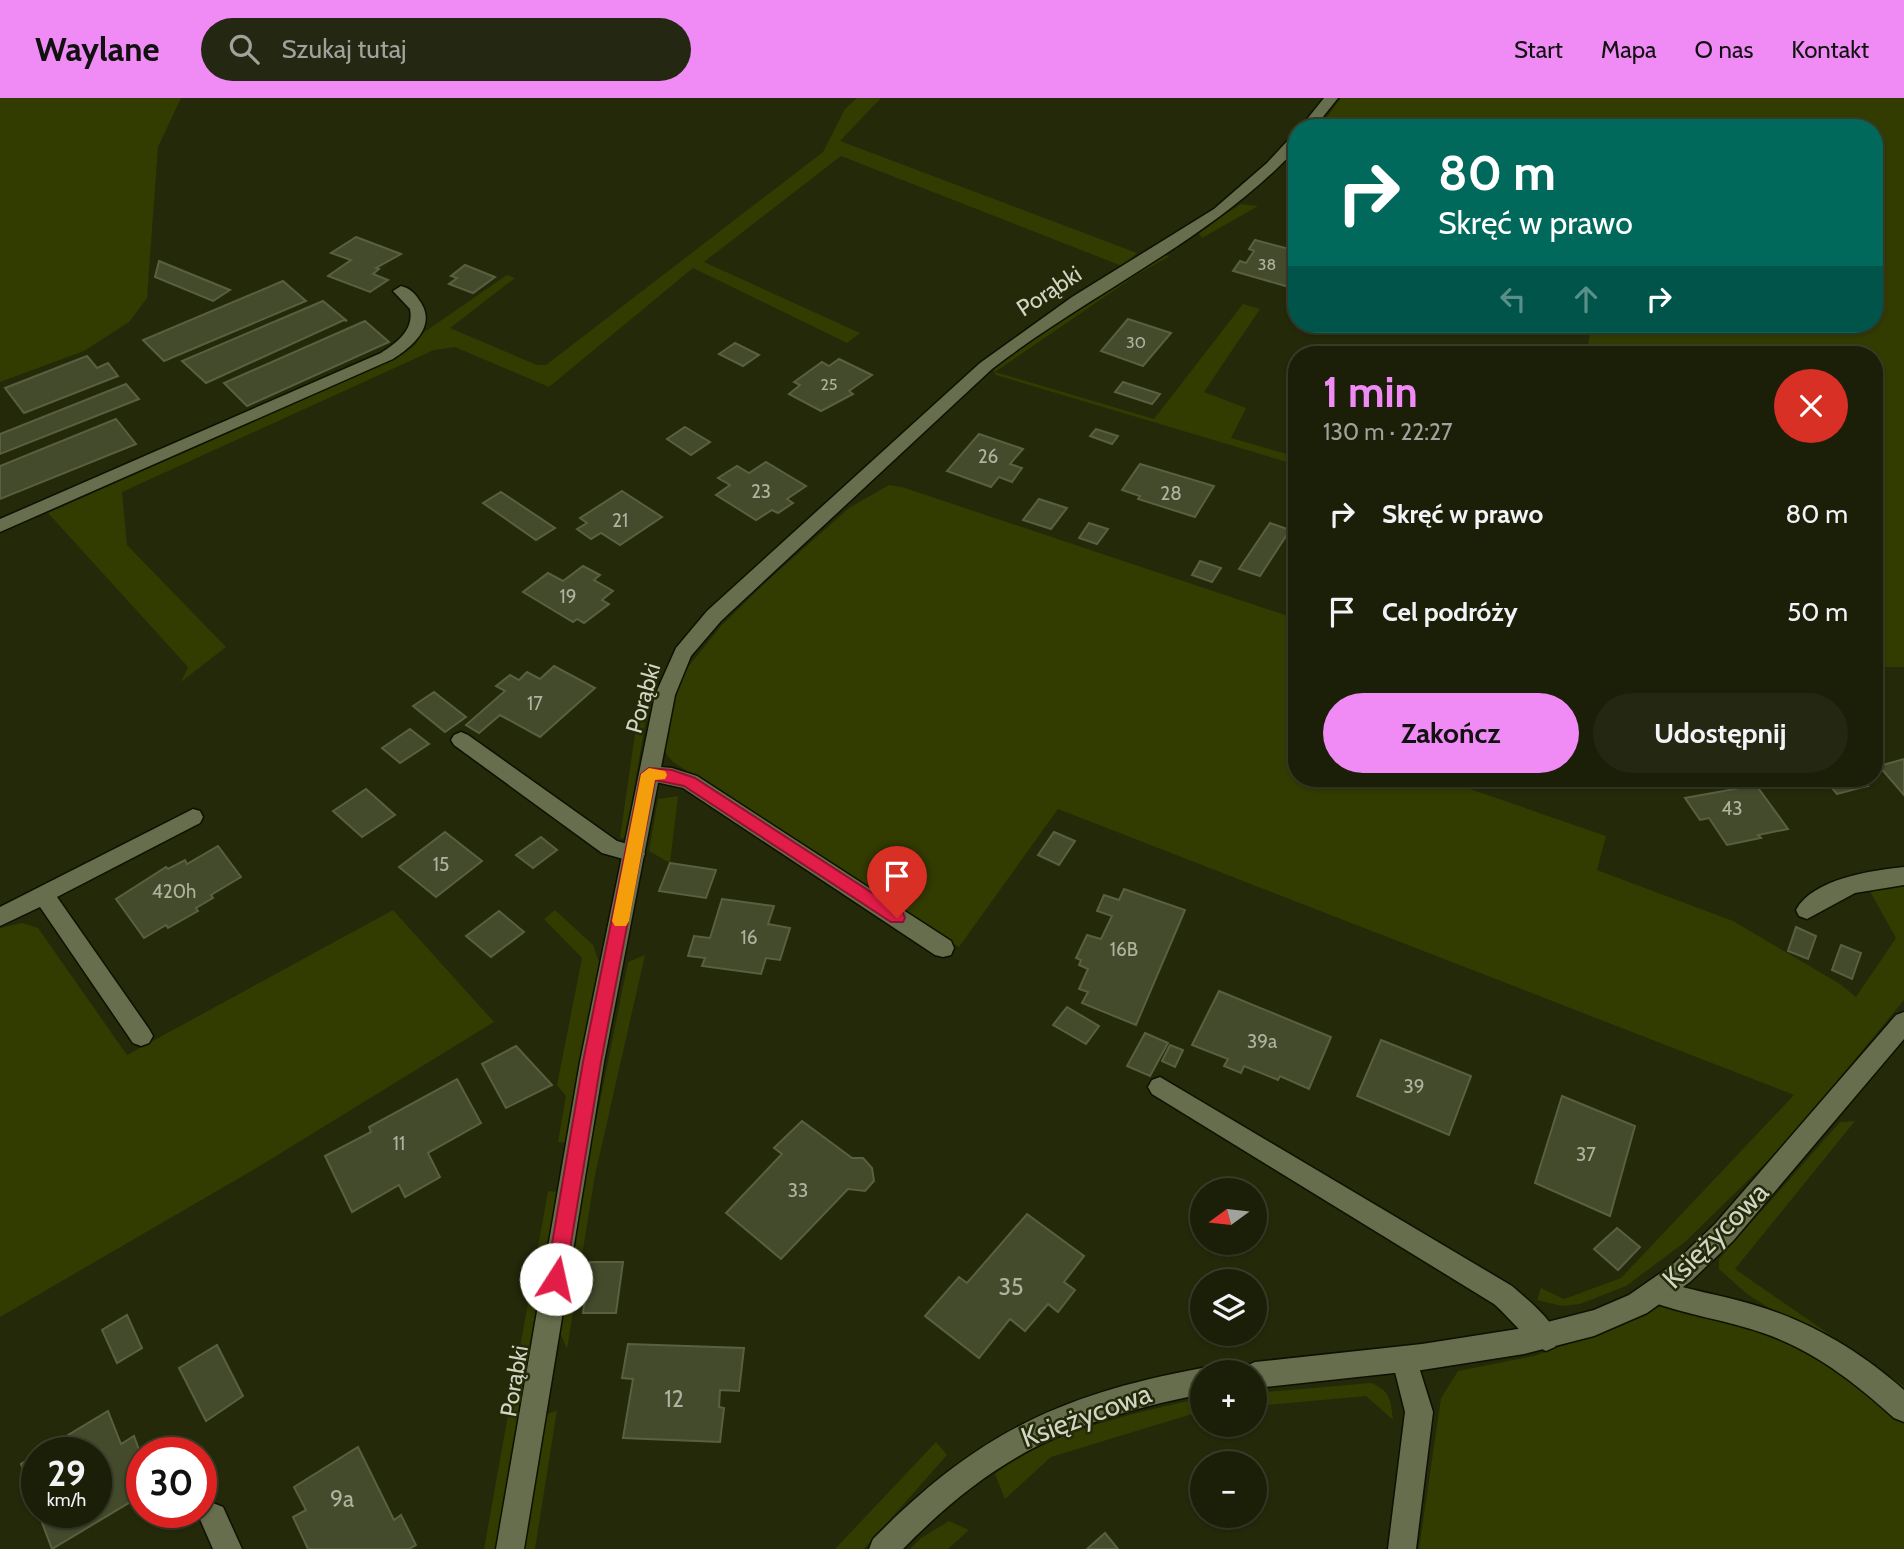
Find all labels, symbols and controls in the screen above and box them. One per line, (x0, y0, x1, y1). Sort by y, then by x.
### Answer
search box (201, 18, 691, 81)
text: Waylane (35, 29, 159, 69)
icon: search (225, 30, 263, 68)
text: Szukaj tutaj (281, 33, 407, 65)
text: Start (1514, 35, 1563, 64)
text: Mapa (1601, 35, 1657, 64)
text: O nas (1695, 35, 1753, 64)
text: Kontakt (1791, 35, 1869, 64)
text: 80 m (1438, 143, 1556, 202)
icon: right (1323, 147, 1414, 238)
text: Skręć w prawo (1438, 203, 1633, 242)
house number: 38 (1258, 255, 1276, 274)
street label: Porąbki (1011, 260, 1087, 322)
icon: left (1494, 280, 1532, 318)
icon: ahead (1567, 280, 1605, 318)
icon: right (1640, 280, 1678, 318)
house number: 30 (1126, 333, 1146, 352)
text: 1 min (1323, 366, 1418, 418)
button: close (1774, 369, 1848, 443)
house number: 25 (820, 375, 838, 394)
text: 130 m · 22:27 (1323, 418, 1453, 446)
house number: 26 (978, 445, 998, 468)
house number: 23 (751, 480, 771, 503)
house number: 28 (1160, 482, 1182, 505)
icon: right (1323, 495, 1361, 533)
text: Skręć w prawo (1382, 498, 1543, 530)
text: 80 m (1785, 498, 1848, 530)
house number: 21 (612, 509, 628, 532)
house number: 19 (560, 585, 577, 608)
icon: arrive (1323, 593, 1361, 631)
text: Cel podróży (1382, 596, 1518, 628)
text: 50 m (1787, 596, 1848, 628)
street label: Porąbki (620, 660, 666, 736)
house number: 17 (527, 692, 543, 715)
button: Zakończ (1323, 693, 1579, 773)
button: Udostępnij (1593, 693, 1848, 773)
house number: 43 (1721, 797, 1743, 820)
pin (867, 846, 927, 918)
house number: 15 (433, 853, 449, 876)
icon: arrive (878, 857, 916, 895)
house number: 420h (152, 880, 196, 903)
house number: 16 (741, 926, 758, 949)
house number: 16B (1110, 938, 1138, 961)
house number: 39a (1247, 1030, 1277, 1053)
house number: 39 (1403, 1075, 1425, 1098)
house number: 11 (393, 1132, 405, 1155)
house number: 37 (1576, 1143, 1596, 1166)
street label: Księżycowa (1655, 1174, 1776, 1295)
north arrow (1190, 1178, 1267, 1255)
map controls (1190, 1178, 1267, 1528)
house number: 33 (788, 1179, 808, 1202)
position arrow (519, 1242, 593, 1316)
button: layers (1190, 1269, 1267, 1346)
house number: 35 (999, 1273, 1023, 1301)
street label: Porąbki (494, 1343, 534, 1419)
button: + (1190, 1360, 1267, 1437)
street label: Księżycowa (1016, 1376, 1156, 1454)
house number: 12 (664, 1385, 684, 1413)
speed limit sign: 30 (126, 1437, 217, 1528)
button: − (1190, 1451, 1267, 1528)
text: 29 (47, 1452, 86, 1495)
house number: 9a (330, 1485, 354, 1513)
text: km/h (47, 1489, 86, 1511)

